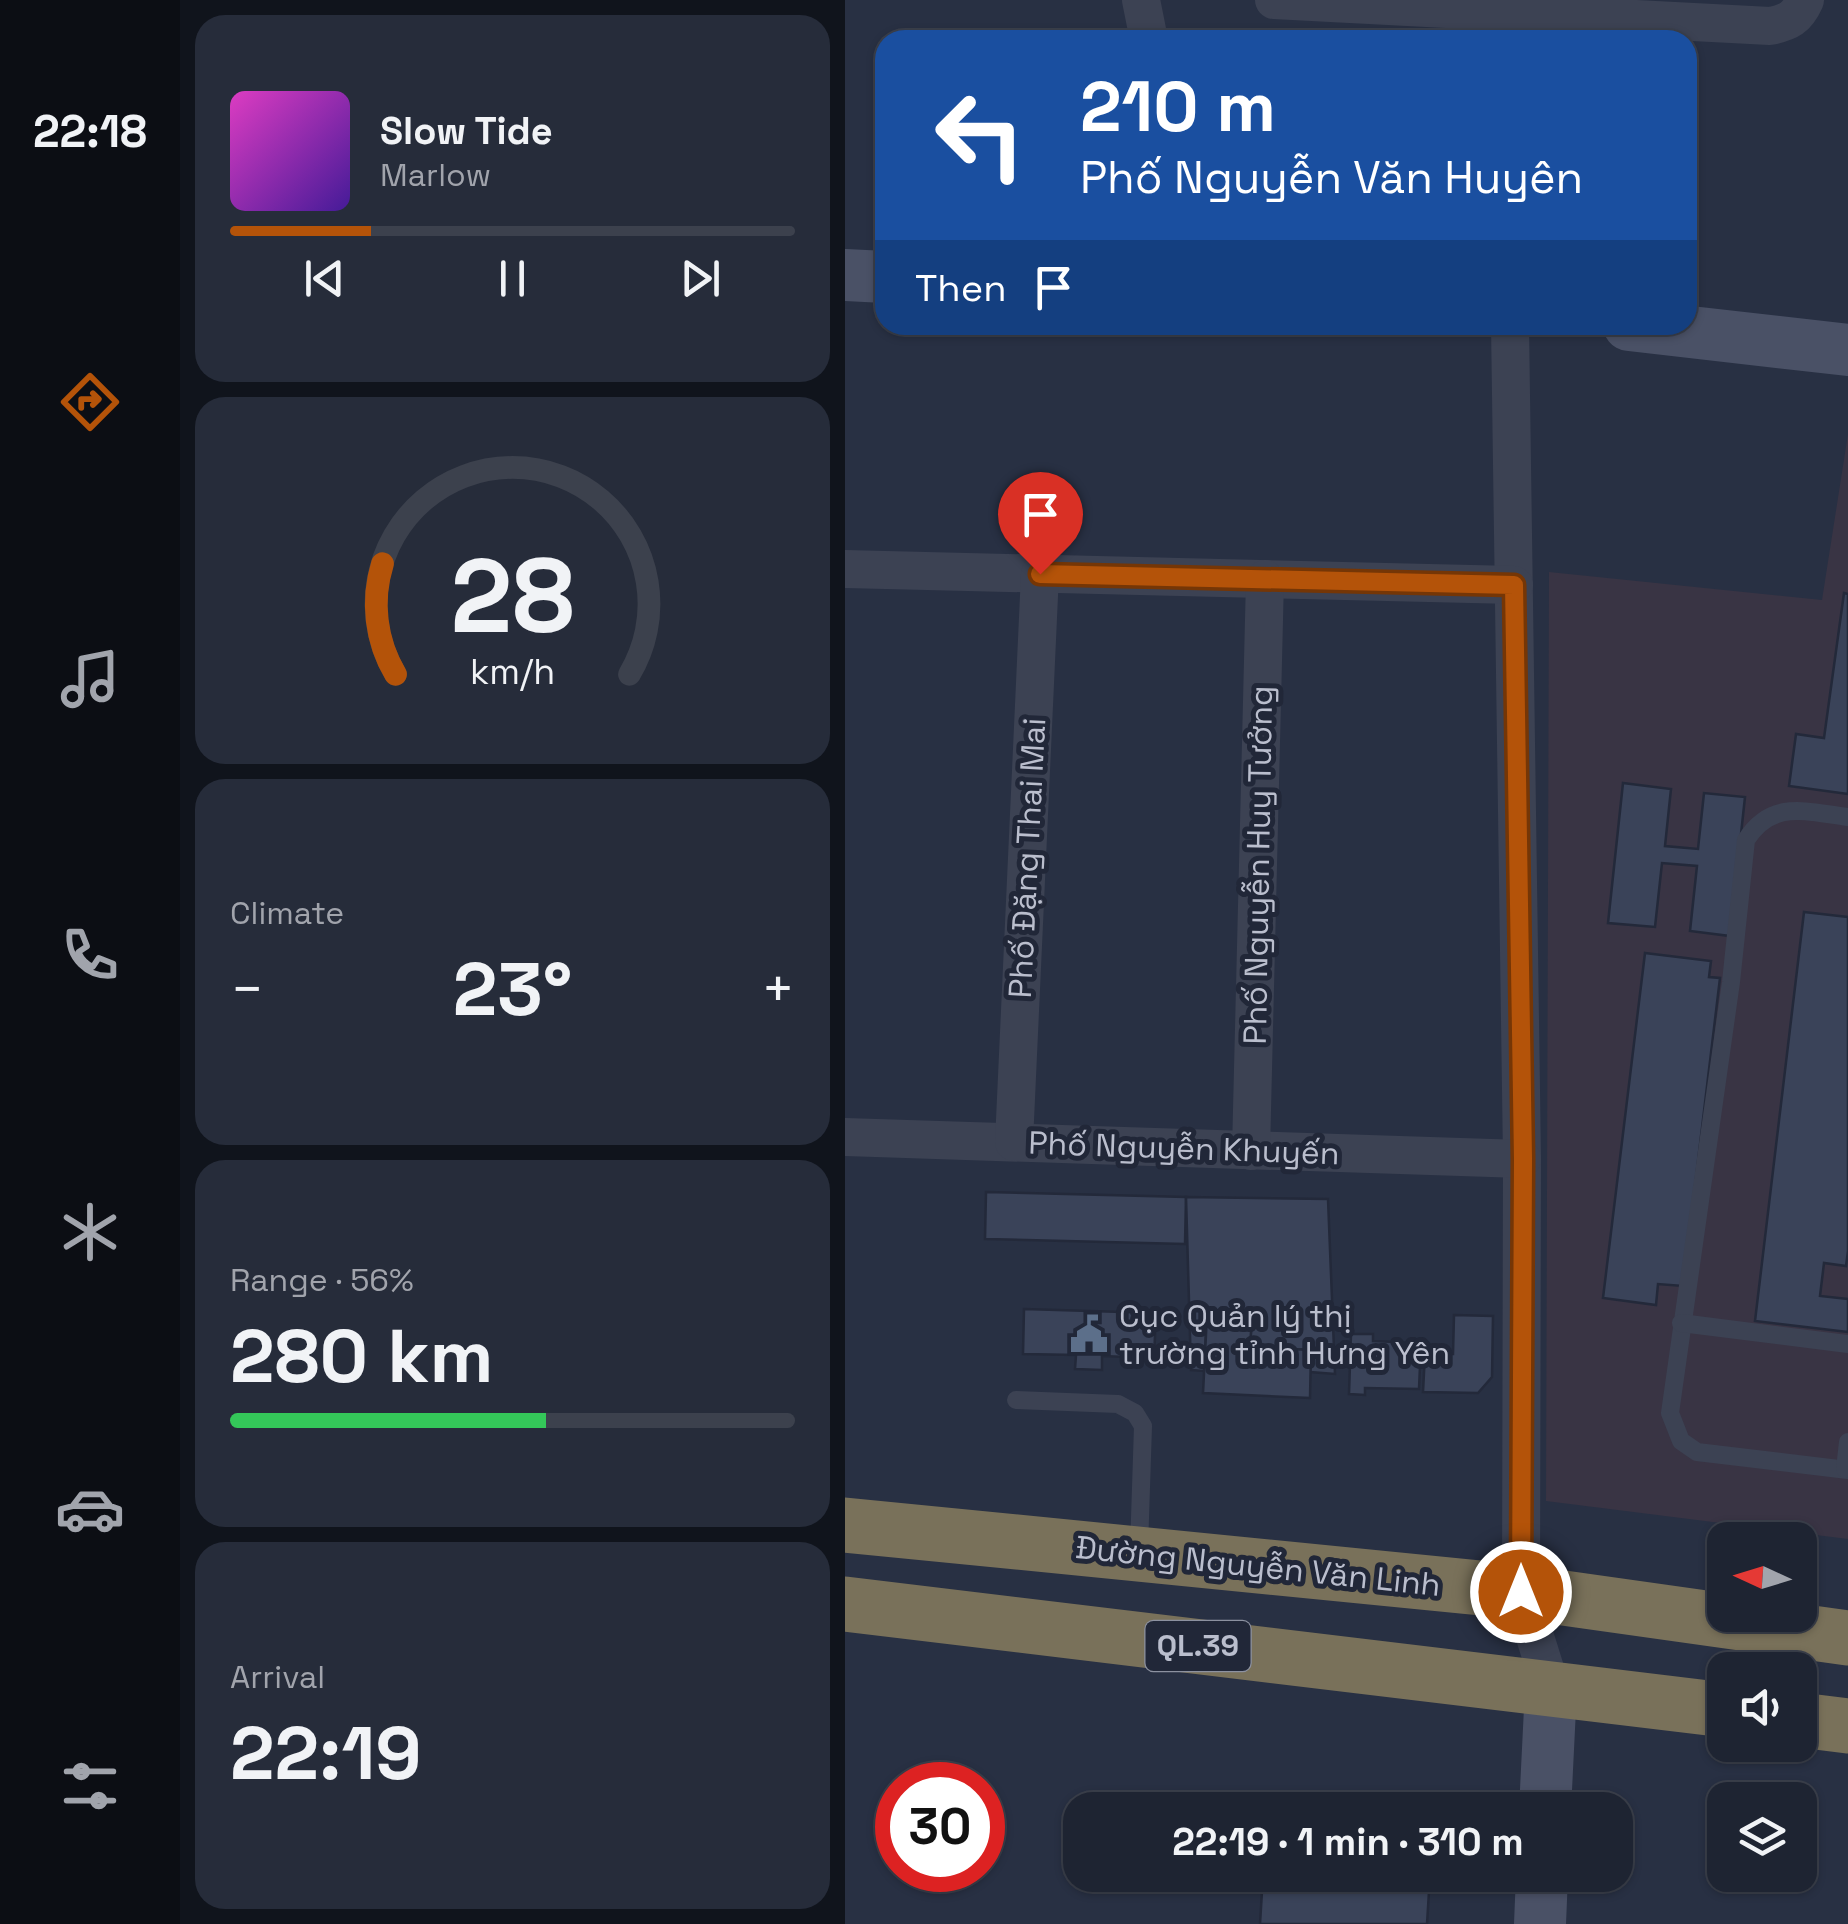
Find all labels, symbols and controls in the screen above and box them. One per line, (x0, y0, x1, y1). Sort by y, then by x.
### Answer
text: 210 m (1080, 62, 1276, 151)
icon: left (915, 70, 1045, 200)
text: 22:18 (33, 103, 147, 160)
text: Slow Tide (380, 107, 553, 155)
text: Phố Nguyễn Văn Huyên (1080, 149, 1583, 206)
text: Marlow (380, 155, 491, 195)
icon: previous (297, 251, 352, 306)
icon: pause (485, 251, 540, 306)
icon: next (673, 251, 728, 306)
icon: arrive (1026, 260, 1081, 315)
text: Then (915, 264, 1006, 312)
icon: directions (55, 367, 125, 437)
pin (998, 472, 1083, 575)
icon: arrive (1013, 487, 1068, 542)
text: 28 (450, 530, 575, 662)
icon: music (55, 644, 125, 714)
text: km/h (470, 649, 555, 694)
street label: Phố Nguyễn Huy Tưởng (1235, 685, 1281, 1045)
street label: Phố Đặng Thai Mai (1000, 717, 1054, 999)
text: Climate (230, 893, 344, 933)
icon: phone (55, 920, 125, 990)
text: 23° (453, 941, 572, 1037)
text: − (230, 954, 264, 1024)
text: + (761, 954, 795, 1024)
street label: Phố Nguyễn Khuyến (1028, 1123, 1340, 1173)
icon: climate (55, 1197, 125, 1267)
text: Range · 56% (230, 1260, 414, 1300)
place label: Cục Quản lý thị trường tỉnh Hưng Yên (1119, 1296, 1450, 1373)
text: 280 km (230, 1308, 494, 1404)
public building icon: Cục Quản lý thị trường tỉnh Hưng Yên (1068, 1313, 1110, 1355)
icon: car (55, 1474, 125, 1544)
north arrow (1707, 1522, 1817, 1632)
map controls (1707, 1522, 1817, 1892)
street label: Đường Nguyễn Văn Linh (1073, 1527, 1443, 1605)
position arrow (1469, 1540, 1573, 1644)
road number: QL.39 (1145, 1621, 1251, 1671)
button: sound (1707, 1652, 1817, 1762)
text: Arrival (230, 1657, 325, 1697)
text: 22:19 (230, 1705, 422, 1801)
icon: filters (55, 1751, 125, 1821)
speed limit sign: 30 (875, 1762, 1005, 1892)
button: layers (1707, 1782, 1817, 1892)
text: 22:19 · 1 min · 310 m (1172, 1818, 1524, 1866)

